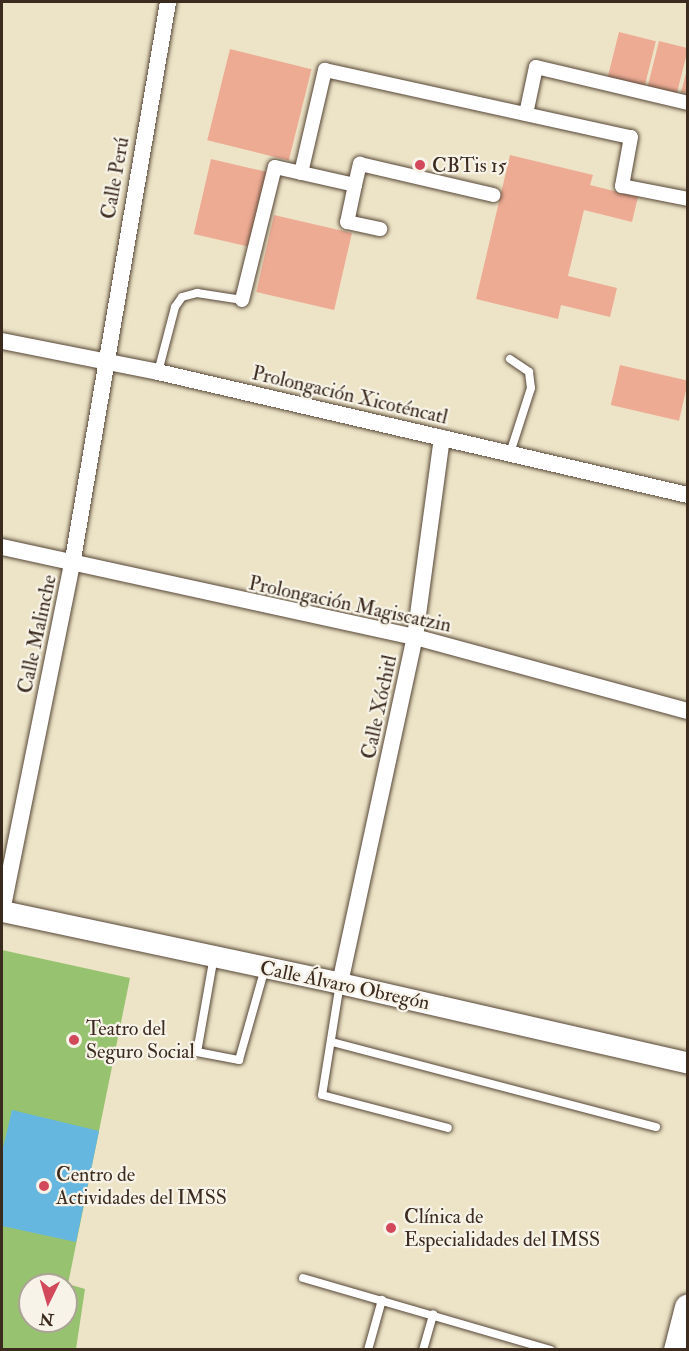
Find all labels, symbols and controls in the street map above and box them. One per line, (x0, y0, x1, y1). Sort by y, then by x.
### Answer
street label: Calle Perú (96, 135, 134, 221)
place label: CBTis 15 (432, 153, 507, 177)
marker: CBTis 15 (413, 158, 427, 172)
street label: Prolongación Xicoténcatl (250, 361, 450, 429)
street label: Prolongación Magiscatzin (247, 571, 453, 637)
street label: Calle Malinche (13, 573, 61, 695)
street label: Calle Xóchitl (356, 653, 402, 761)
street label: Calle Álvaro Obregón (258, 955, 432, 1015)
place label: Teatro del Seguro Social (86, 1016, 195, 1063)
marker: Teatro del Seguro Social (67, 1033, 81, 1047)
place label: Centro de Actividades del IMSS (56, 1162, 227, 1209)
marker: Centro de Actividades del IMSS (37, 1179, 51, 1193)
place label: Clínica de Especialidades del IMSS (404, 1204, 600, 1251)
marker: Clínica de Especialidades del IMSS (382, 1219, 400, 1237)
north arrow (18, 1273, 78, 1333)
text: N (39, 1308, 55, 1330)

